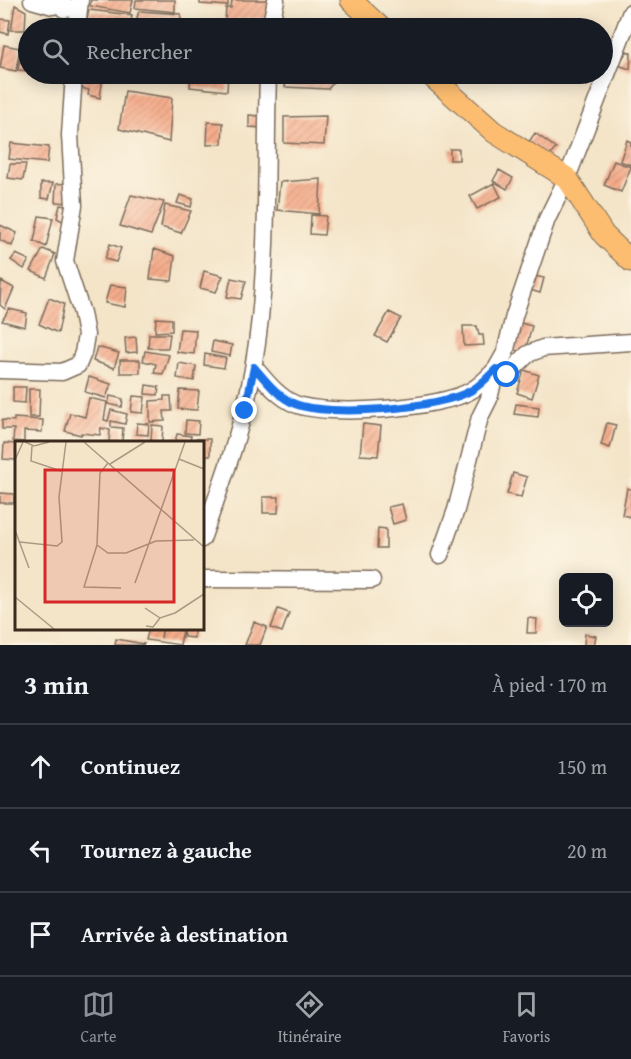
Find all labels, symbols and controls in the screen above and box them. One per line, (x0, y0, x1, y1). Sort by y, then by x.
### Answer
search box (18, 18, 613, 84)
icon: search (39, 35, 72, 68)
text: Rechercher (87, 35, 192, 67)
route start (493, 361, 519, 387)
route end (231, 397, 257, 423)
inset map (15, 441, 204, 630)
map controls (559, 573, 613, 627)
button: locate (559, 573, 613, 627)
text: 3 min (24, 665, 89, 704)
text: À pied · 170 m (492, 670, 607, 699)
icon: ahead (24, 750, 57, 783)
text: Continuez (81, 750, 180, 782)
text: 150 m (557, 752, 607, 781)
icon: left (24, 834, 57, 867)
text: Tournez à gauche (81, 834, 252, 866)
text: 20 m (567, 836, 607, 865)
icon: arrive (24, 918, 57, 951)
text: Arrivée à destination (81, 918, 288, 950)
tab: Carte (81, 988, 117, 1048)
tab: Itinéraire (278, 988, 342, 1048)
tab: Favoris (503, 988, 550, 1048)

